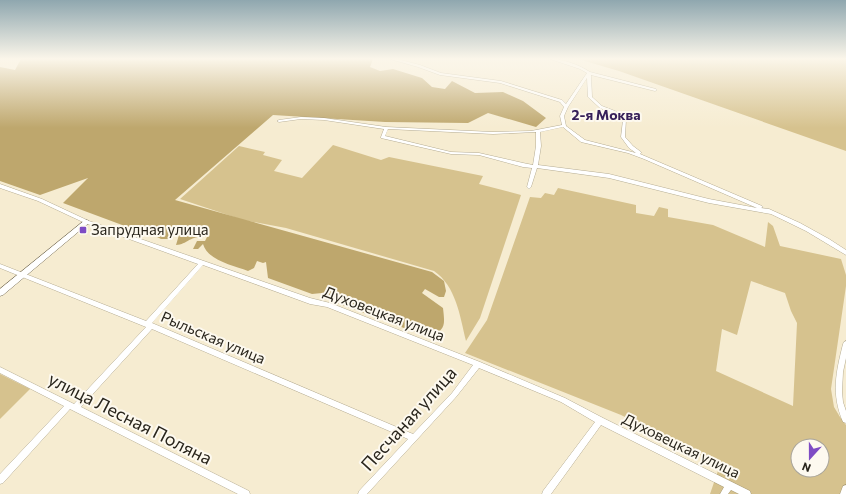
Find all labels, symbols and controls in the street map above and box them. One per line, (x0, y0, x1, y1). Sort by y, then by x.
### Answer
district label: 2-я Моква (571, 106, 641, 123)
place label: Запрудная улица (91, 220, 209, 238)
marker: Запрудная улица (78, 225, 88, 235)
street label: Духовецкая улица (321, 282, 447, 344)
street label: Рыльская улица (158, 307, 268, 367)
street label: Песчаная улица (356, 362, 461, 475)
street label: улица Лесная Поляна (45, 367, 216, 469)
street label: Духовецкая улица (620, 409, 743, 481)
north arrow (790, 438, 830, 478)
text: N (800, 460, 812, 475)

